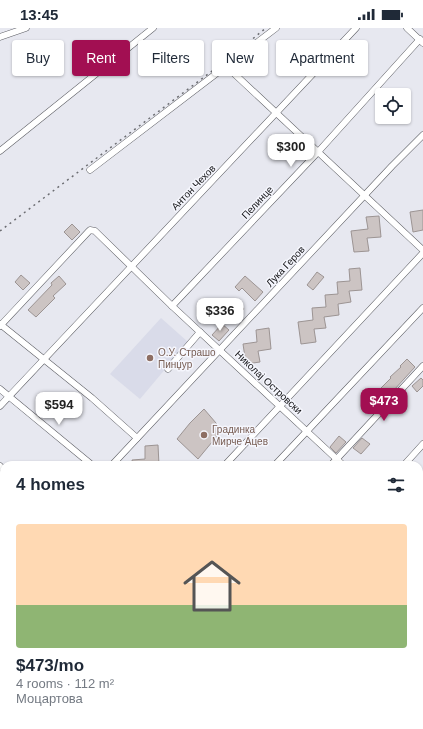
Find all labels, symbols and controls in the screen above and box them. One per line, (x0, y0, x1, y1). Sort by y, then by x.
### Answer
text: 13:45 (20, 6, 58, 23)
chip: Buy (12, 40, 64, 76)
chip: Rent (72, 40, 130, 76)
chip: Filters (138, 40, 204, 76)
chip: New (212, 40, 268, 76)
chip: Apartment (276, 40, 368, 76)
map controls (375, 88, 411, 124)
button: locate (375, 88, 411, 124)
pin: $300 (267, 134, 315, 168)
text: $300 (277, 139, 305, 154)
street label: Антон Чехов (169, 163, 218, 212)
street label: Пелинце (240, 183, 276, 221)
street label: Лука Геров (264, 244, 307, 289)
pin: $336 (196, 298, 244, 332)
text: $336 (206, 303, 234, 318)
place label: О.У. Страшо Пинџур (158, 347, 216, 370)
street label: Николај Островски (233, 348, 304, 416)
marker: О.У. Страшо Пинџур (145, 353, 155, 363)
pin: $473 (360, 388, 408, 422)
pin: $594 (35, 392, 83, 426)
text: $473 (370, 393, 398, 408)
text: $594 (45, 397, 73, 412)
place label: Градинка Мирче Ацев (212, 424, 268, 447)
marker: Градинка Мирче Ацев (199, 430, 209, 440)
icon: filters (385, 474, 407, 496)
text: 4 homes (16, 475, 85, 494)
icon: home (176, 550, 248, 622)
text: $473/mo (16, 656, 84, 675)
text: 4 rooms · 112 m² (16, 676, 114, 691)
text: Моцартова (16, 691, 83, 706)

